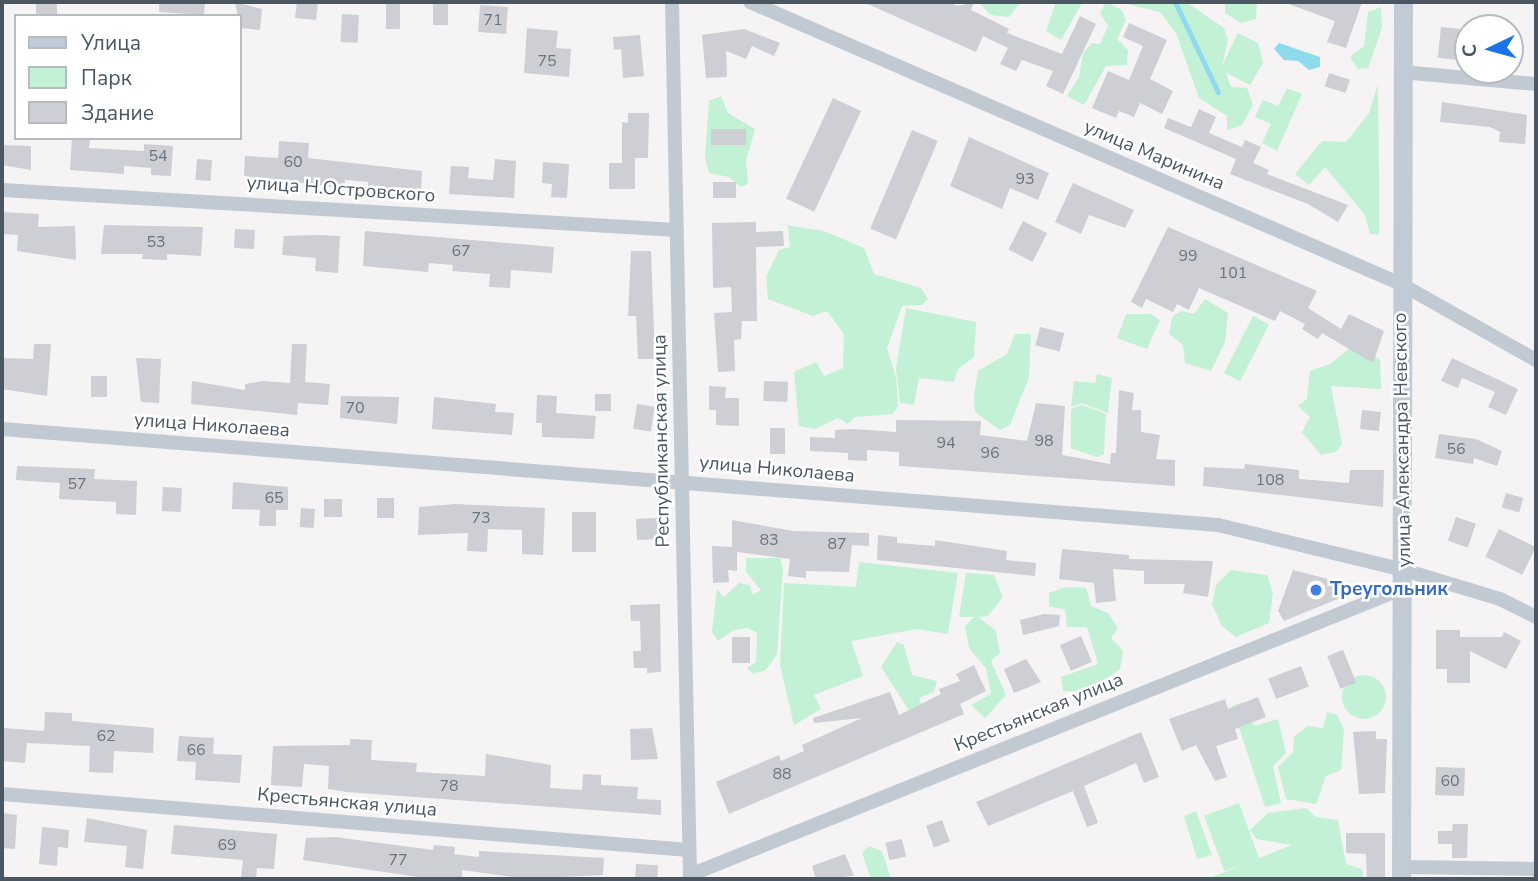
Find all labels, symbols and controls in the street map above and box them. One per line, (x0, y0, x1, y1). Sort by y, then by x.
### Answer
house number: 71 (483, 10, 503, 30)
legend (14, 14, 242, 140)
north arrow (1454, 14, 1524, 84)
text: Улица (81, 29, 141, 57)
text: С (1457, 43, 1484, 58)
house number: 75 (537, 51, 557, 71)
text: Парк (81, 64, 132, 92)
text: Здание (81, 99, 154, 127)
street label: улица Маринина (1080, 116, 1228, 196)
house number: 54 (148, 146, 168, 166)
house number: 60 (283, 152, 303, 172)
house number: 93 (1015, 169, 1035, 189)
street label: улица Н.Островского (246, 172, 436, 208)
house number: 53 (146, 232, 166, 252)
house number: 67 (451, 241, 471, 261)
house number: 99 (1178, 246, 1198, 266)
house number: 101 (1219, 263, 1247, 283)
street label: улица Александра Невского (1389, 312, 1417, 568)
street label: Республиканская улица (649, 334, 675, 548)
house number: 70 (345, 398, 365, 418)
street label: улица Николаева (133, 409, 291, 443)
house number: 98 (1034, 431, 1054, 451)
house number: 94 (936, 433, 956, 453)
house number: 56 (1446, 439, 1466, 459)
house number: 96 (980, 443, 1000, 463)
street label: улица Николаева (698, 452, 856, 488)
house number: 108 (1256, 470, 1284, 490)
house number: 57 (67, 474, 87, 494)
house number: 65 (264, 488, 284, 508)
house number: 73 (471, 508, 491, 528)
house number: 83 (759, 530, 779, 550)
house number: 87 (827, 534, 847, 554)
place label: Треугольник (1330, 579, 1448, 601)
marker: Треугольник (1308, 582, 1324, 598)
street label: Крестьянская улица (951, 669, 1127, 757)
house number: 62 (96, 726, 116, 746)
house number: 66 (186, 740, 206, 760)
house number: 88 (772, 764, 792, 784)
house number: 60 (1440, 771, 1460, 791)
house number: 78 (439, 776, 459, 796)
street label: Крестьянская улица (256, 784, 438, 822)
house number: 69 (217, 835, 237, 855)
house number: 77 (388, 850, 408, 870)

